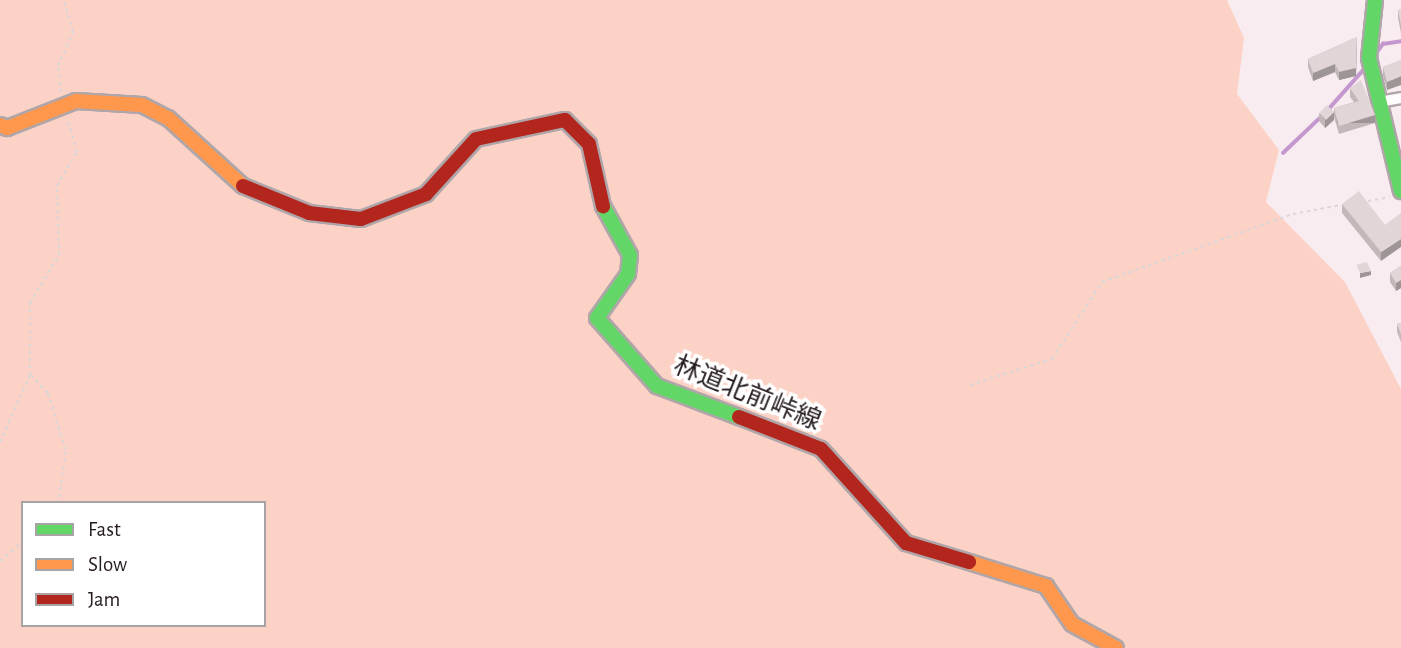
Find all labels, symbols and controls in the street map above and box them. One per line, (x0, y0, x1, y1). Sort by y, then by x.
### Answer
street label: 林道北前峠線 (669, 350, 825, 438)
legend (21, 501, 266, 627)
text: Fast (88, 519, 121, 540)
text: Slow (88, 554, 127, 575)
text: Jam (88, 589, 120, 610)

